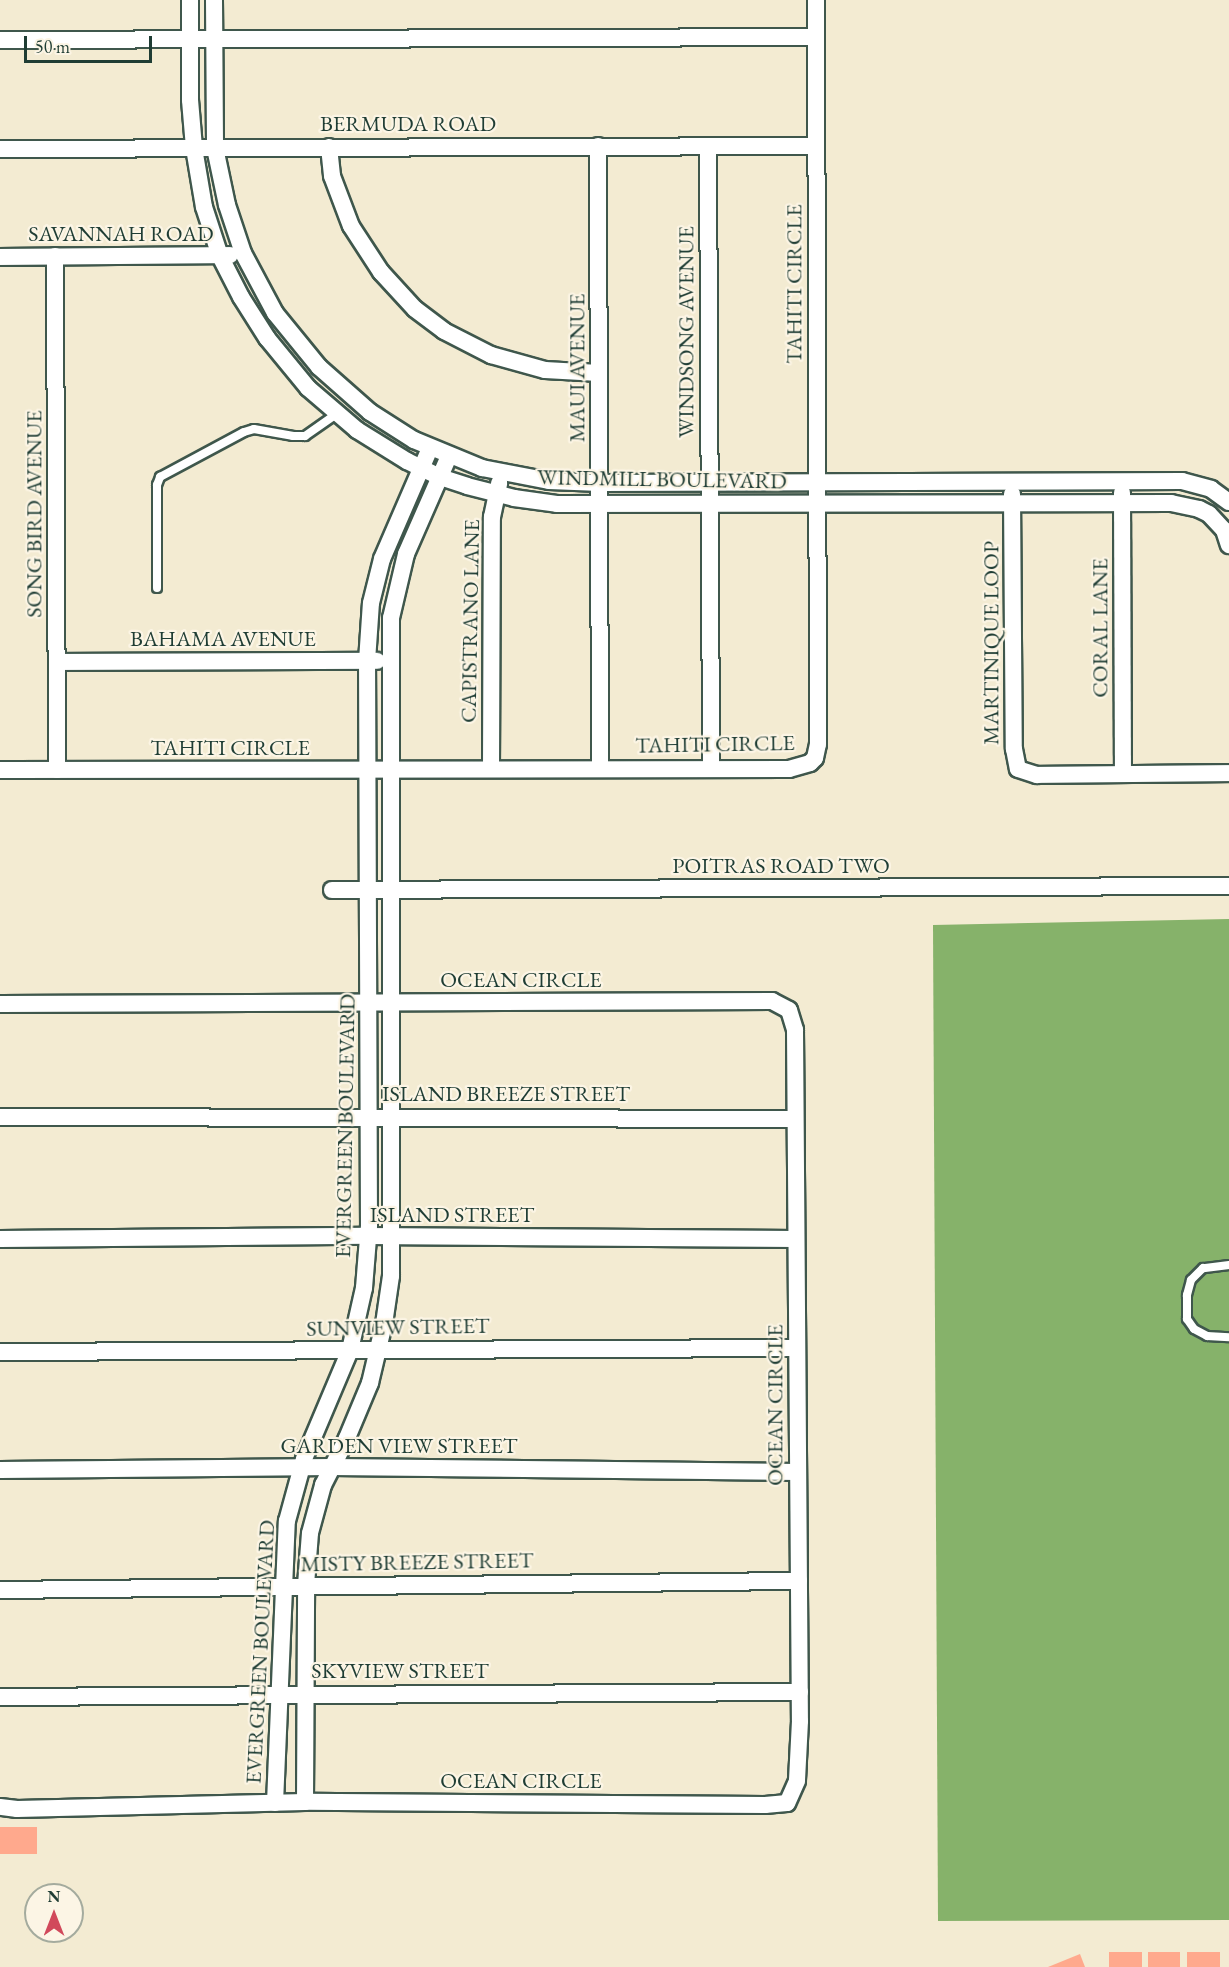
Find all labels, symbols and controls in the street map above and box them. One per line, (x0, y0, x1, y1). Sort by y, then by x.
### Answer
scale bar (27, 24, 154, 62)
text: 50 m (35, 35, 70, 58)
street label: BERMUDA ROAD (320, 111, 496, 137)
street label: TAHITI CIRCLE (781, 204, 807, 364)
street label: SAVANNAH ROAD (28, 221, 214, 247)
street label: WINDSONG AVENUE (673, 226, 699, 438)
street label: MAUI AVENUE (564, 294, 590, 442)
street label: SONG BIRD AVENUE (21, 410, 47, 618)
street label: WINDMILL BOULEVARD (537, 464, 787, 494)
street label: CAPISTRANO LANE (455, 519, 485, 723)
street label: MARTINIQUE LOOP (978, 541, 1004, 745)
street label: CORAL LANE (1087, 558, 1113, 698)
street label: BAHAMA AVENUE (130, 626, 316, 652)
street label: TAHITI CIRCLE (635, 729, 795, 759)
street label: TAHITI CIRCLE (150, 735, 310, 761)
street label: POITRAS ROAD TWO (672, 853, 890, 879)
street label: OCEAN CIRCLE (440, 967, 602, 993)
street label: EVERGREEN BOULEVARD (329, 994, 361, 1258)
street label: ISLAND BREEZE STREET (382, 1081, 630, 1107)
street label: ISLAND STREET (370, 1202, 534, 1228)
street label: SUNVIEW STREET (306, 1312, 490, 1342)
street label: OCEAN CIRCLE (762, 1324, 788, 1486)
street label: GARDEN VIEW STREET (280, 1433, 518, 1459)
street label: EVERGREEN BOULEVARD (240, 1519, 280, 1785)
street label: MISTY BREEZE STREET (300, 1547, 534, 1577)
street label: SKYVIEW STREET (311, 1658, 489, 1684)
street label: OCEAN CIRCLE (440, 1768, 602, 1794)
north arrow (24, 1883, 84, 1943)
text: N (48, 1886, 60, 1907)

